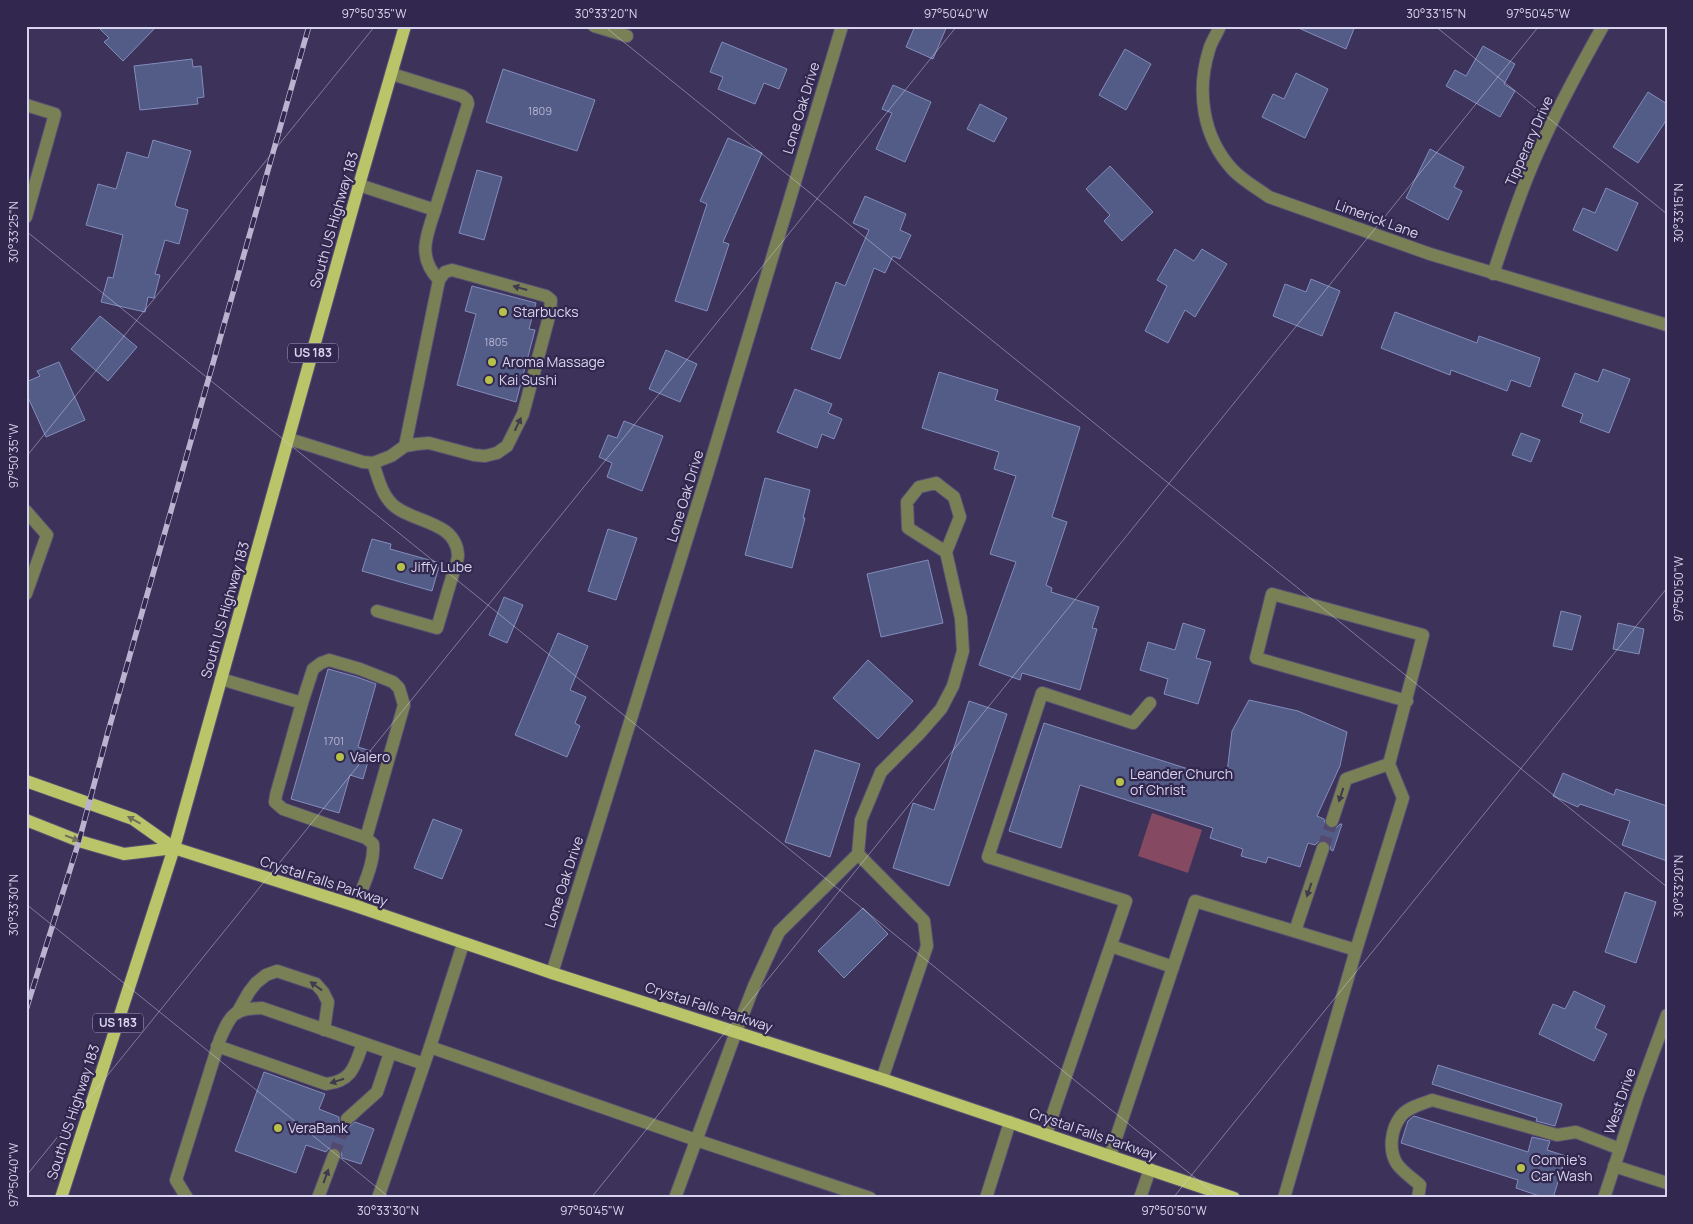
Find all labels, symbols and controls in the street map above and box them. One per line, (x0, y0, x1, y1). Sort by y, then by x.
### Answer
text: 97°50'35"W (341, 5, 407, 22)
text: 30°33'20"N (575, 5, 637, 22)
text: 97°50'40"W (924, 5, 989, 22)
text: 30°33'15"N (1406, 5, 1466, 22)
text: 97°50'45"W (1506, 5, 1571, 22)
street label: Lone Oak Drive (778, 60, 824, 156)
street label: Tipperary Drive (1500, 93, 1557, 189)
house number: 1809 (528, 103, 552, 118)
street label: South US Highway 183 (305, 149, 362, 290)
text: 30°33'15"N (1670, 183, 1687, 243)
street label: Limerick Lane (1333, 195, 1422, 242)
text: 30°33'25"N (5, 201, 22, 263)
one-way arrow (512, 284, 527, 292)
place label: Starbucks (513, 302, 579, 321)
marker: Starbucks (497, 306, 509, 318)
house number: 1805 (484, 334, 508, 349)
road number: US 183 (288, 343, 338, 362)
place label: Aroma Massage (502, 352, 605, 371)
marker: Aroma Massage (486, 356, 498, 368)
place label: Kai Sushi (499, 370, 557, 389)
marker: Kai Sushi (483, 374, 495, 386)
one-way arrow (514, 417, 522, 431)
text: 97°50'35"W (5, 423, 22, 489)
street label: Lone Oak Drive (662, 448, 708, 544)
street label: South US Highway 183 (196, 539, 253, 680)
text: 97°50'50"W (1670, 555, 1687, 622)
place label: Jiffy Lube (411, 557, 472, 576)
marker: Jiffy Lube (395, 561, 407, 573)
house number: 1701 (324, 733, 344, 748)
place label: Valero (350, 747, 390, 766)
marker: Valero (334, 751, 346, 763)
place label: Leander Church of Christ (1130, 764, 1233, 799)
marker: Leander Church of Christ (1114, 776, 1126, 788)
one-way arrow (1336, 788, 1344, 803)
one-way arrow (127, 816, 140, 825)
one-way arrow (65, 834, 80, 842)
street label: Lone Oak Drive (540, 834, 587, 930)
street label: Crystal Falls Parkway (258, 851, 391, 910)
text: 30°33'20"N (1670, 855, 1687, 917)
text: 30°33'30"N (5, 874, 22, 936)
one-way arrow (1305, 882, 1312, 897)
street label: Crystal Falls Parkway (643, 977, 776, 1036)
one-way arrow (309, 981, 322, 991)
road number: US 183 (93, 1014, 143, 1032)
street label: South US Highway 183 (42, 1042, 103, 1182)
street label: West Drive (1599, 1065, 1640, 1137)
one-way arrow (330, 1078, 345, 1086)
street label: Crystal Falls Parkway (1027, 1103, 1160, 1164)
place label: VeraBank (288, 1118, 349, 1137)
marker: VeraBank (272, 1122, 284, 1134)
text: 97°50'40"W (5, 1142, 22, 1207)
place label: Connie's Car Wash (1531, 1150, 1593, 1185)
marker: Connie's Car Wash (1515, 1162, 1527, 1174)
one-way arrow (322, 1168, 330, 1183)
text: 30°33'30"N (357, 1202, 419, 1219)
text: 97°50'45"W (560, 1202, 625, 1219)
text: 97°50'50"W (1141, 1202, 1208, 1219)

